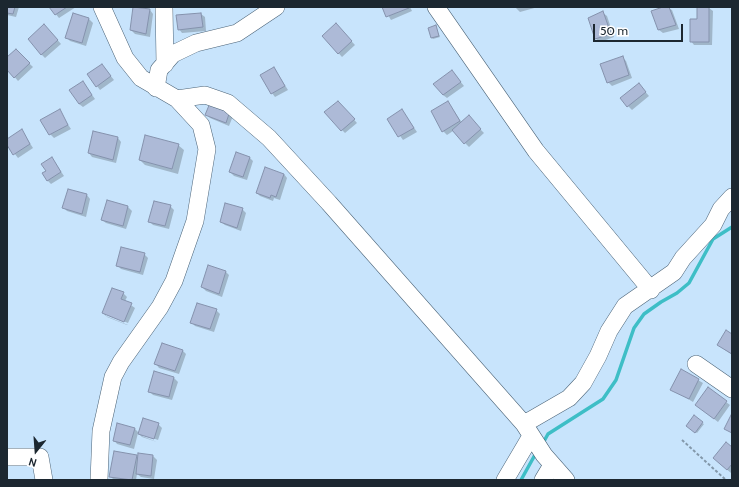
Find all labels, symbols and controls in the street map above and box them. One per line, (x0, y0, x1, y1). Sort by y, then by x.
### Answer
scale bar (595, 16, 685, 42)
text: 50 m (600, 23, 628, 38)
north arrow (16, 431, 56, 471)
text: N (27, 455, 38, 470)

